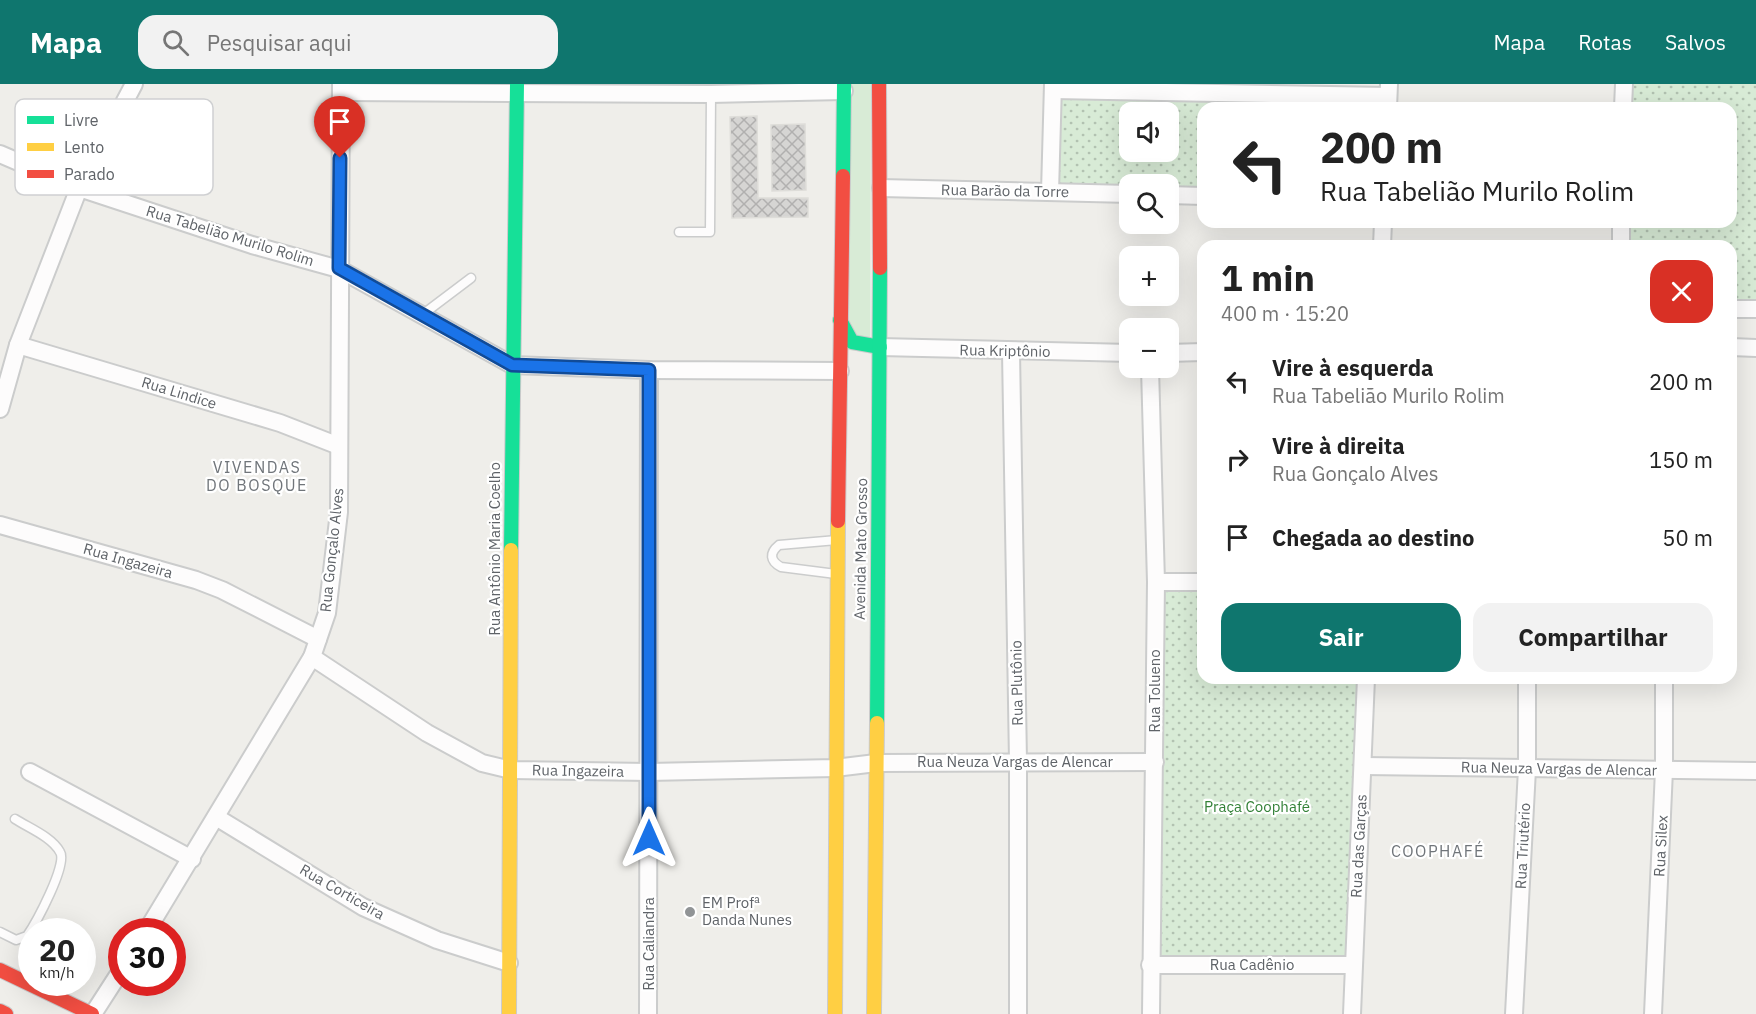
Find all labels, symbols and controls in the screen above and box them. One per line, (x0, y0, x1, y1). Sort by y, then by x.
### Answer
search box (138, 15, 558, 69)
text: Mapa (30, 24, 102, 61)
icon: search (159, 26, 192, 59)
text: Pesquisar aqui (207, 28, 352, 57)
text: Mapa (1494, 28, 1545, 56)
text: Rotas (1578, 28, 1632, 56)
text: Salvos (1665, 28, 1726, 56)
pin (314, 96, 365, 158)
legend (15, 99, 213, 195)
map controls (1119, 102, 1179, 378)
button: sound (1119, 102, 1179, 162)
icon: arrive (323, 105, 356, 138)
text: Livre (64, 110, 99, 130)
text: 200 m (1320, 120, 1443, 175)
icon: left (1221, 126, 1299, 204)
text: Lento (64, 137, 104, 157)
text: Parado (64, 164, 115, 184)
text: Rua Tabelião Murilo Rolim (1320, 173, 1634, 208)
button: search (1119, 174, 1179, 234)
street label: Rua Barão da Torre (941, 180, 1069, 201)
street label: Rua Tabelião Murilo Rolim (144, 201, 316, 270)
button: + (1119, 246, 1179, 306)
text: 1 min (1221, 254, 1315, 301)
button: close (1650, 260, 1713, 323)
text: 400 m · 15:20 (1221, 300, 1349, 327)
button: − (1119, 318, 1179, 378)
street label: Rua Kriptônio (959, 340, 1051, 361)
text: Vire à esquerda (1272, 353, 1434, 382)
icon: left (1221, 365, 1254, 398)
text: 200 m (1649, 367, 1713, 396)
street label: Rua Lindice (139, 372, 219, 413)
text: Rua Tabelião Murilo Rolim (1272, 382, 1505, 409)
text: Vire à direita (1272, 431, 1405, 460)
icon: right (1221, 443, 1254, 476)
text: 150 m (1649, 445, 1713, 474)
district label: VIVENDAS DO BOSQUE (206, 457, 308, 495)
text: Rua Gonçalo Alves (1272, 460, 1439, 487)
street label: Rua Antônio Maria Coelho (485, 462, 504, 636)
street label: Avenida Mato Grosso (850, 478, 871, 620)
street label: Rua Gonçalo Alves (316, 487, 347, 613)
icon: arrive (1221, 521, 1254, 554)
text: Chegada ao destino (1272, 523, 1475, 552)
text: 50 m (1662, 523, 1713, 552)
street label: Rua Ingazeira (81, 539, 175, 582)
button: Sair (1221, 603, 1461, 672)
button: Compartilhar (1473, 603, 1713, 672)
street label: Rua Plutônio (1006, 640, 1027, 726)
street label: Rua Tolueno (1145, 649, 1164, 733)
street label: Rua Neuza Vargas de Alencar (917, 752, 1114, 771)
street label: Rua Neuza Vargas de Alencar (1461, 757, 1658, 780)
street label: Rua Ingazeira (532, 760, 624, 781)
street label: Rua das Garças (1346, 794, 1371, 898)
park label: Praça Coophafé (1204, 797, 1310, 816)
street label: Rua Triutério (1511, 802, 1534, 890)
position arrow (617, 806, 681, 870)
street label: Rua Silex (1649, 814, 1672, 877)
district label: COOPHAFÉ (1391, 840, 1485, 861)
street label: Rua Corticeira (296, 860, 388, 924)
place label: EM Profª Danda Nunes (702, 893, 792, 929)
street label: Rua Caliandra (639, 897, 658, 991)
marker: EM Profª Danda Nunes (683, 905, 697, 919)
speed limit sign: 30 (108, 918, 186, 996)
text: 20 (39, 930, 75, 969)
street label: Rua Cadênio (1210, 955, 1294, 974)
text: km/h (39, 963, 75, 982)

